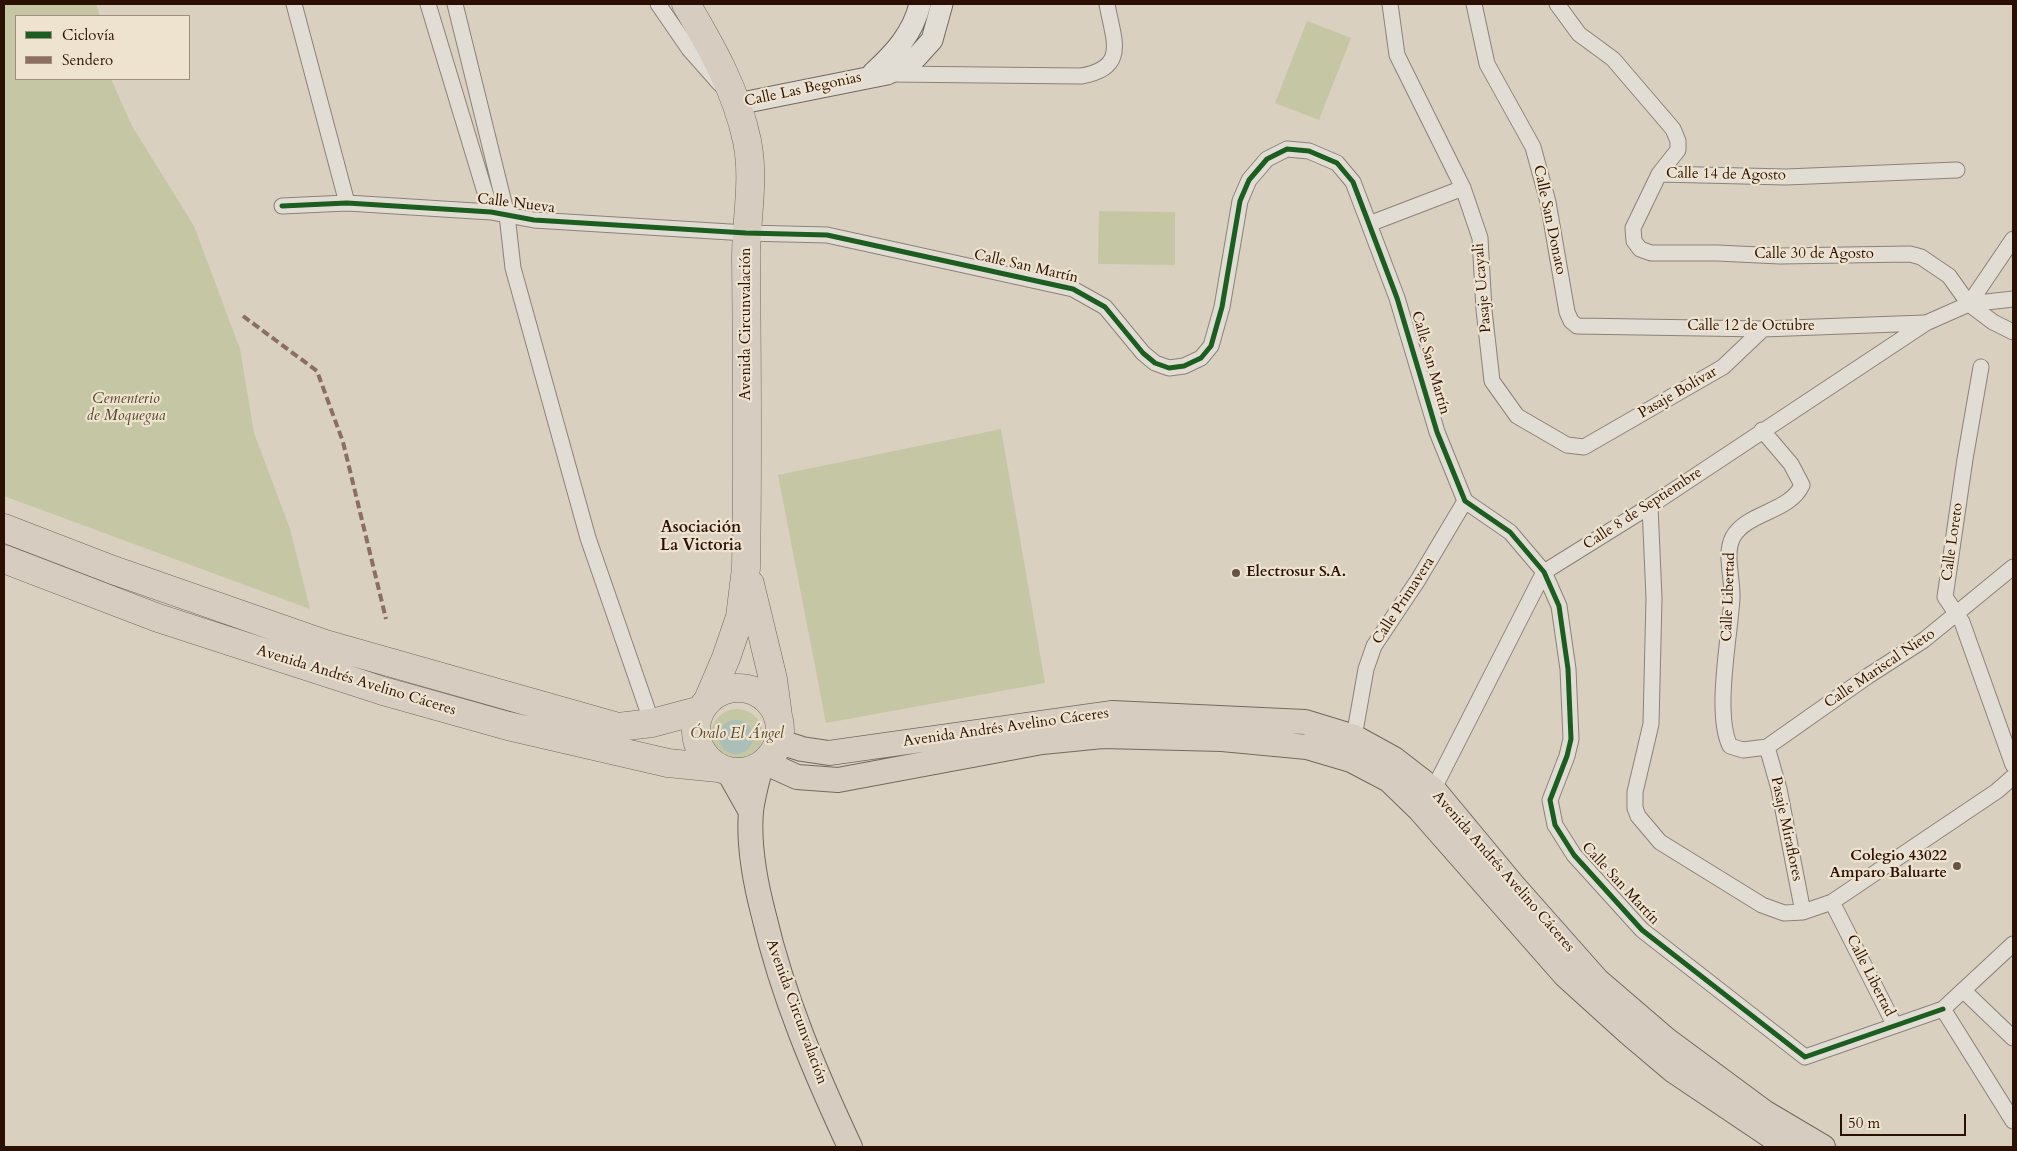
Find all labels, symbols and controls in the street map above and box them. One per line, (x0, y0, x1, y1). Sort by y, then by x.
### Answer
legend (15, 15, 190, 80)
text: Ciclovía (62, 25, 115, 45)
text: Sendero (62, 50, 113, 70)
street label: Calle Las Begonias (743, 69, 863, 111)
street label: Calle San Donato (1529, 164, 1569, 276)
street label: Calle 14 de Agosto (1666, 165, 1786, 185)
street label: Calle Nueva (476, 190, 556, 218)
street label: Pasaje Ucayali (1470, 242, 1496, 334)
street label: Calle San Martín (972, 246, 1080, 288)
street label: Calle 30 de Agosto (1754, 246, 1874, 264)
street label: Avenida Circunvalación (738, 247, 756, 401)
street label: Calle San Martín (1407, 309, 1453, 417)
street label: Calle 12 de Octubre (1687, 318, 1815, 336)
street label: Pasaje Bolívar (1635, 363, 1721, 423)
park label: Cementerio de Moquegua (87, 391, 165, 426)
street label: Calle 8 de Septiembre (1580, 464, 1706, 554)
street label: Calle Loreto (1939, 502, 1967, 582)
district label: Asociación La Victoria (660, 518, 742, 556)
street label: Calle Libertad (1718, 552, 1740, 642)
street label: Calle Primavera (1369, 554, 1439, 648)
place label: Electrosur S.A. (1246, 564, 1346, 582)
marker: Electrosur S.A. (1230, 567, 1242, 579)
street label: Calle Mariscal Nieto (1821, 625, 1939, 713)
street label: Avenida Andrés Avelino Cáceres (254, 642, 458, 720)
street label: Avenida Andrés Avelino Cáceres (902, 705, 1110, 751)
park label: Óvalo El Ángel (690, 726, 784, 744)
street label: Pasaje Miraflores (1766, 775, 1806, 883)
street label: Avenida Andrés Avelino Cáceres (1428, 788, 1578, 956)
street label: Calle San Martín (1577, 839, 1663, 929)
place label: Colegio 43022 Amparo Baluarte (1830, 848, 1947, 883)
marker: Colegio 43022 Amparo Baluarte (1951, 860, 1963, 872)
street label: Calle Libertad (1842, 932, 1898, 1020)
street label: Avenida Circunvalación (761, 937, 831, 1087)
scale bar (1842, 1104, 1968, 1136)
text: 50 m (1848, 1113, 1880, 1133)

